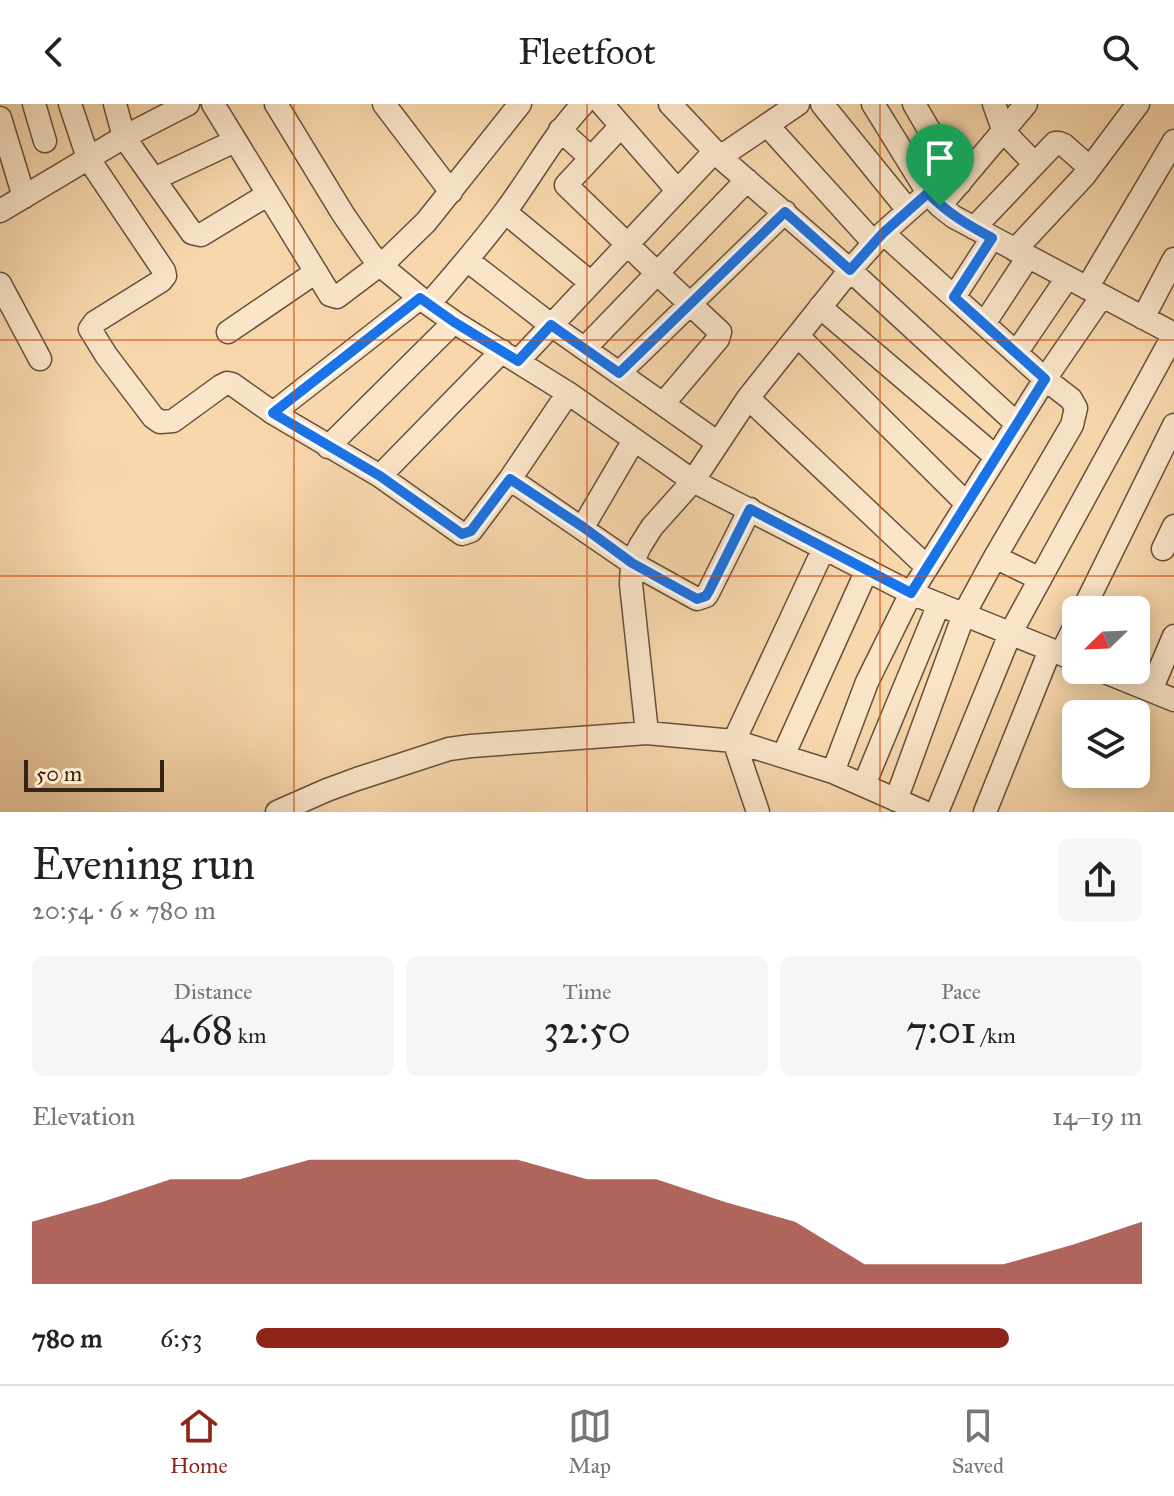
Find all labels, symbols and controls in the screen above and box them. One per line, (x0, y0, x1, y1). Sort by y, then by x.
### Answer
icon: back (32, 30, 76, 74)
text: Fleetfoot (518, 30, 656, 74)
icon: search (1098, 30, 1142, 74)
pin (906, 124, 974, 206)
icon: arrive (918, 136, 962, 180)
north arrow (1062, 596, 1150, 684)
map controls (1062, 596, 1150, 788)
button: layers (1062, 700, 1150, 788)
scale bar (24, 756, 164, 792)
text: 50 m (36, 760, 82, 787)
text: Evening run (32, 837, 255, 891)
button: share (1058, 838, 1142, 922)
text: 20:54 · 6 × 780 m (32, 894, 216, 926)
text: Distance (174, 978, 252, 1005)
text: Time (563, 978, 611, 1005)
text: Pace (941, 978, 981, 1005)
text: 4.68 (160, 1005, 233, 1054)
text: 32:50 (543, 1005, 631, 1054)
text: 7:01 (906, 1005, 976, 1054)
text: km (233, 1022, 266, 1049)
text: /km (976, 1022, 1016, 1049)
text: Elevation (32, 1100, 135, 1132)
text: 14–19 m (1052, 1100, 1142, 1132)
text: 780 m (32, 1322, 102, 1354)
text: 6:53 (160, 1322, 202, 1354)
tab: Home (170, 1404, 228, 1479)
tab: Map (568, 1404, 612, 1479)
tab: Saved (952, 1404, 1004, 1479)

